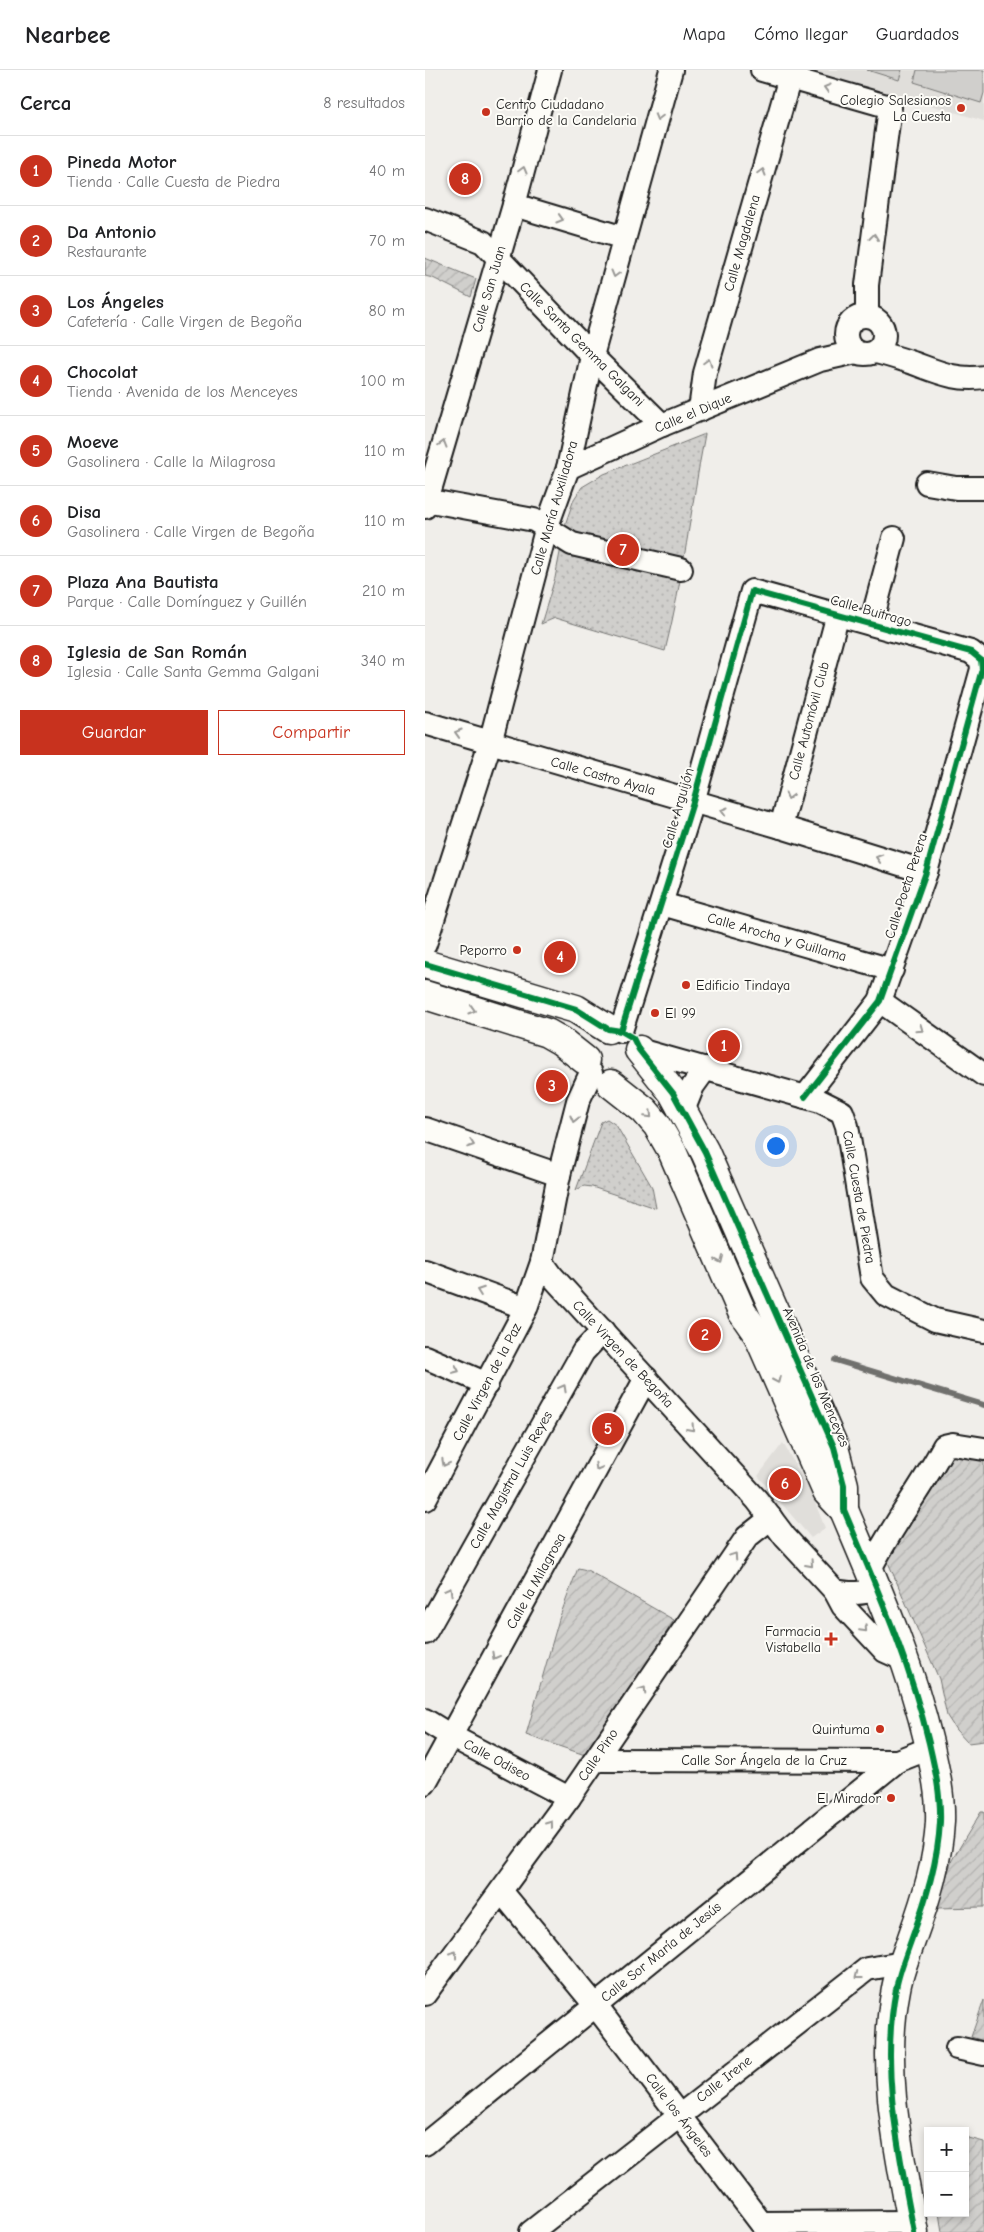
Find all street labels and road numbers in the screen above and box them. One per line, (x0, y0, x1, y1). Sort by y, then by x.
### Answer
street label: Calle Magdalena (720, 193, 764, 293)
street label: Calle San Juan (468, 244, 510, 334)
street label: Calle Santa Gemma Galgani (516, 278, 648, 410)
street label: Calle el Dique (652, 389, 734, 437)
street label: Calle María Auxiliadora (527, 439, 581, 577)
street label: Calle Buitrago (828, 591, 914, 631)
street label: Calle Automóvil Club (785, 660, 833, 782)
street label: Calle Castro Ayala (549, 753, 657, 799)
street label: Calle Arguijón (658, 766, 698, 850)
street label: Calle Poeta Perera (881, 831, 931, 941)
street label: Calle Arocha y Guillama (705, 909, 849, 965)
street label: Calle Cuesta de Piedra (839, 1129, 879, 1265)
street label: Calle Virgen de Begoña (569, 1297, 677, 1411)
street label: Avenida de los Menceyes (779, 1305, 853, 1450)
street label: Calle Virgen de la Paz (449, 1320, 525, 1444)
street label: Calle Magistral Luis Reyes (466, 1408, 556, 1552)
street label: Calle la Milagrosa (503, 1530, 569, 1632)
street label: Calle Pino (574, 1725, 622, 1785)
street label: Calle Odiseo (461, 1735, 533, 1785)
street label: Calle Sor Ángela de la Cruz (681, 1752, 847, 1769)
street label: Calle Sor María de Jesús (597, 1898, 725, 2006)
street label: Calle Irene (693, 2052, 755, 2106)
street label: Calle los Ángeles (642, 2070, 716, 2160)

